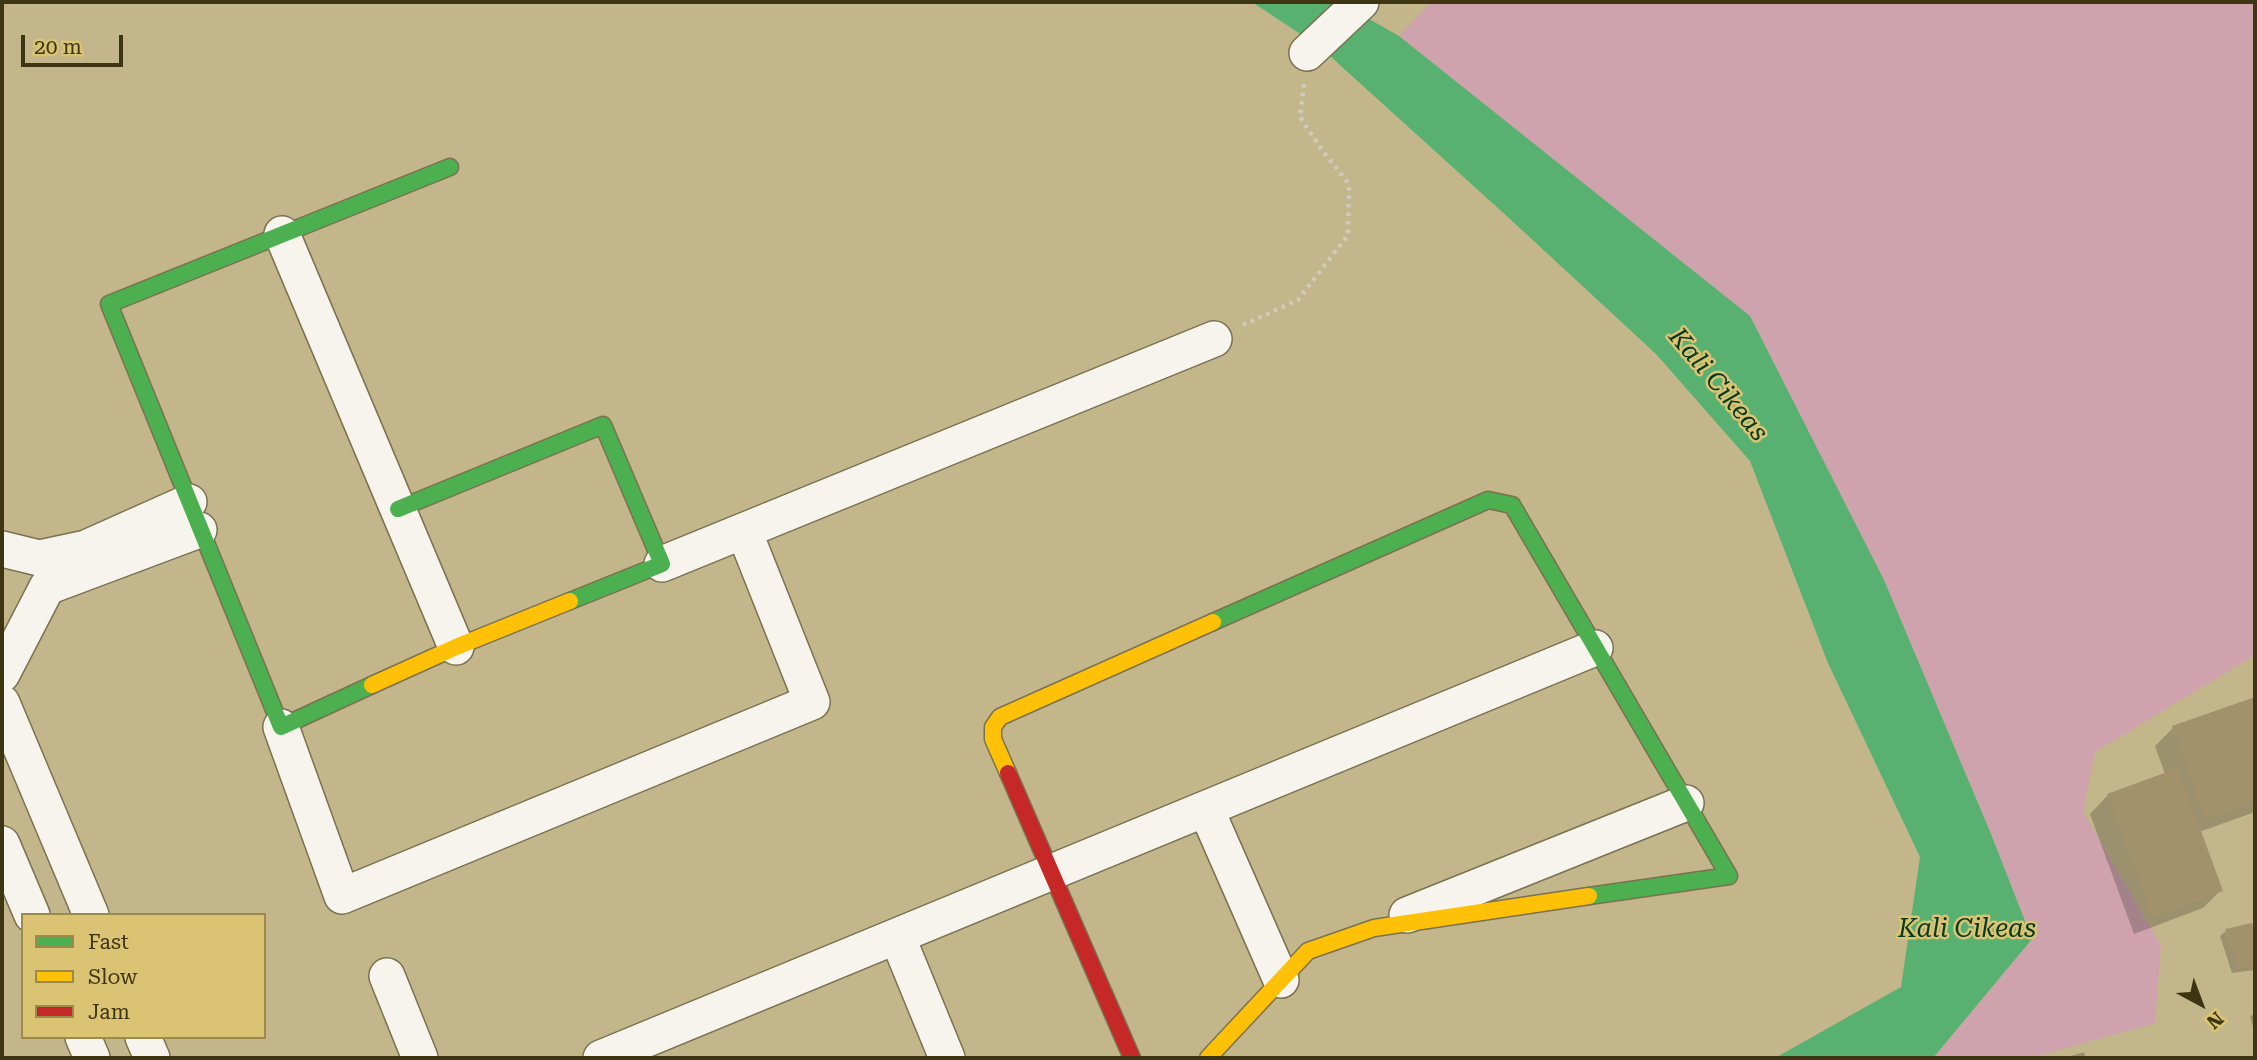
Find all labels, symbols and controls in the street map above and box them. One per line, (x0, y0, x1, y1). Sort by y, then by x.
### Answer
scale bar (24, 21, 126, 65)
text: 20 m (34, 35, 82, 59)
water label: Kali Cikeas (1662, 322, 1774, 448)
legend (21, 913, 266, 1039)
water label: Kali Cikeas (1898, 913, 2036, 945)
text: Fast (88, 930, 129, 954)
text: Slow (88, 965, 137, 989)
north arrow (2166, 969, 2236, 1039)
text: Jam (88, 1000, 130, 1024)
text: N (2202, 1007, 2228, 1034)

